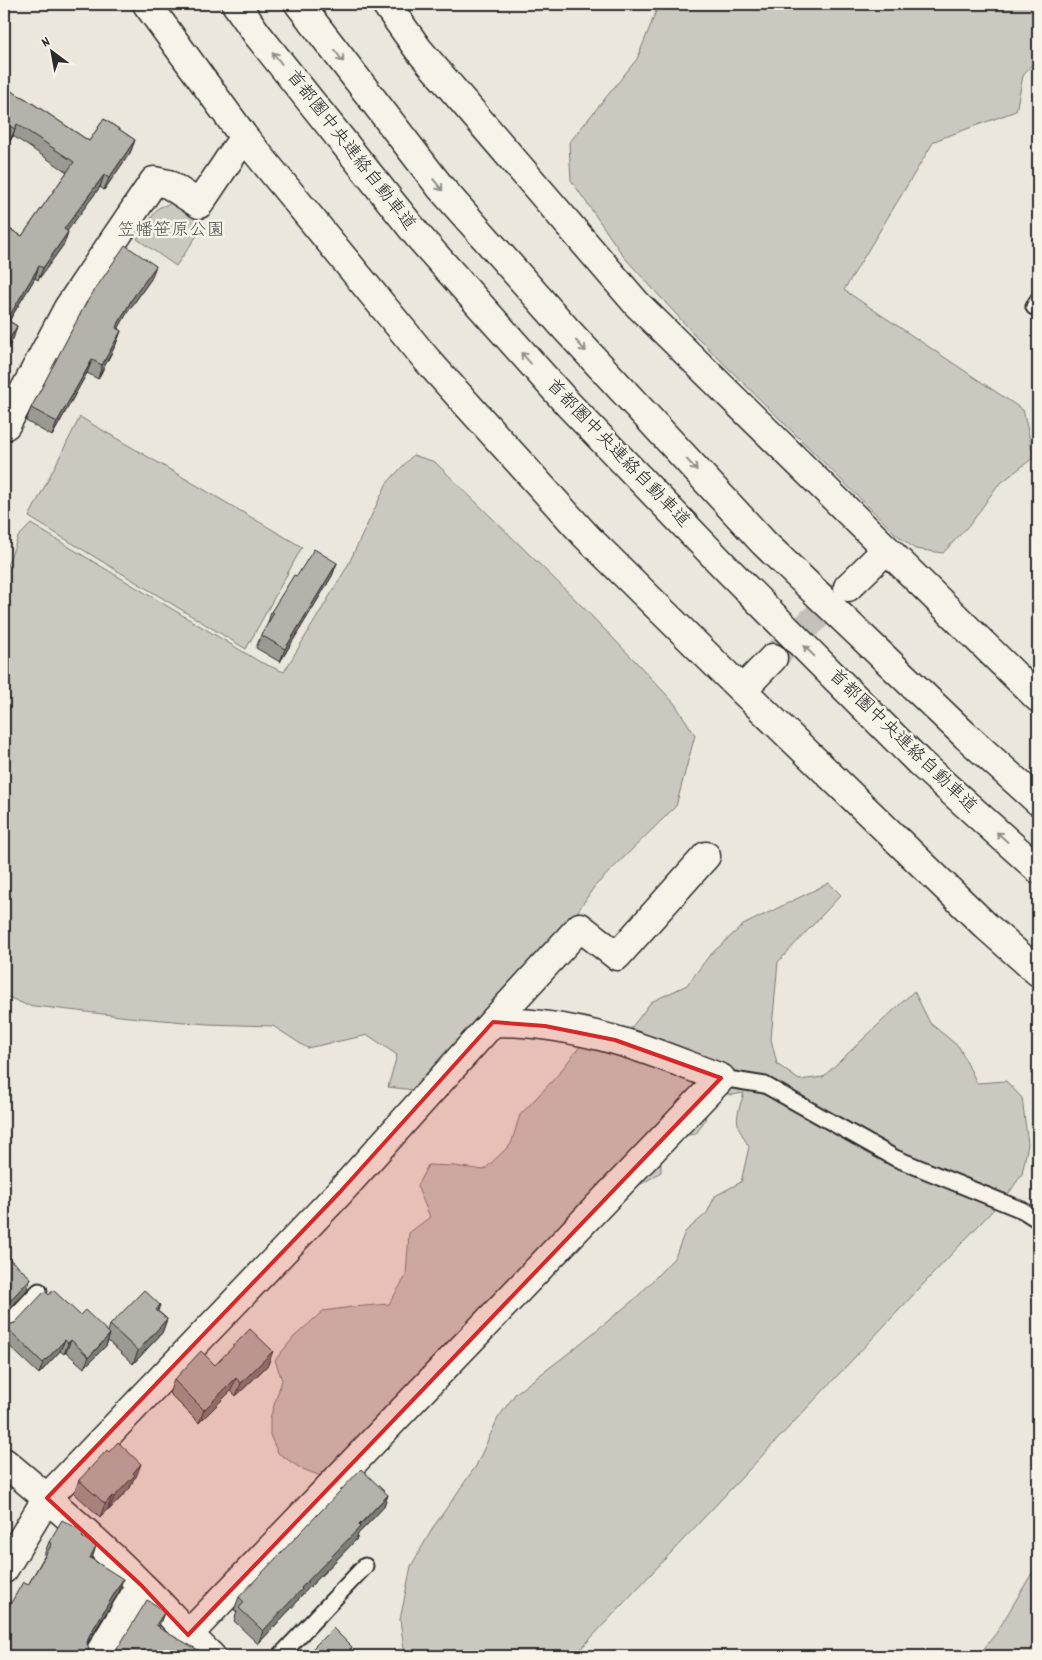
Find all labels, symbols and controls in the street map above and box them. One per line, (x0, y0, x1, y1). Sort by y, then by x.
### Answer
north arrow (28, 28, 78, 78)
text: N (38, 32, 54, 53)
one-way arrow (334, 49, 345, 62)
one-way arrow (271, 52, 282, 65)
street label: 首都圏中央連絡自動車道 (279, 65, 421, 237)
one-way arrow (433, 178, 444, 191)
park label: 笠幡笹原公園 (117, 219, 225, 244)
one-way arrow (575, 339, 587, 352)
one-way arrow (521, 351, 532, 364)
street label: 首都圏中央連絡自動車道 (539, 374, 695, 534)
one-way arrow (686, 459, 698, 471)
one-way arrow (803, 645, 815, 657)
street label: 首都圏中央連絡自動車道 (822, 664, 982, 820)
one-way arrow (995, 831, 1008, 842)

